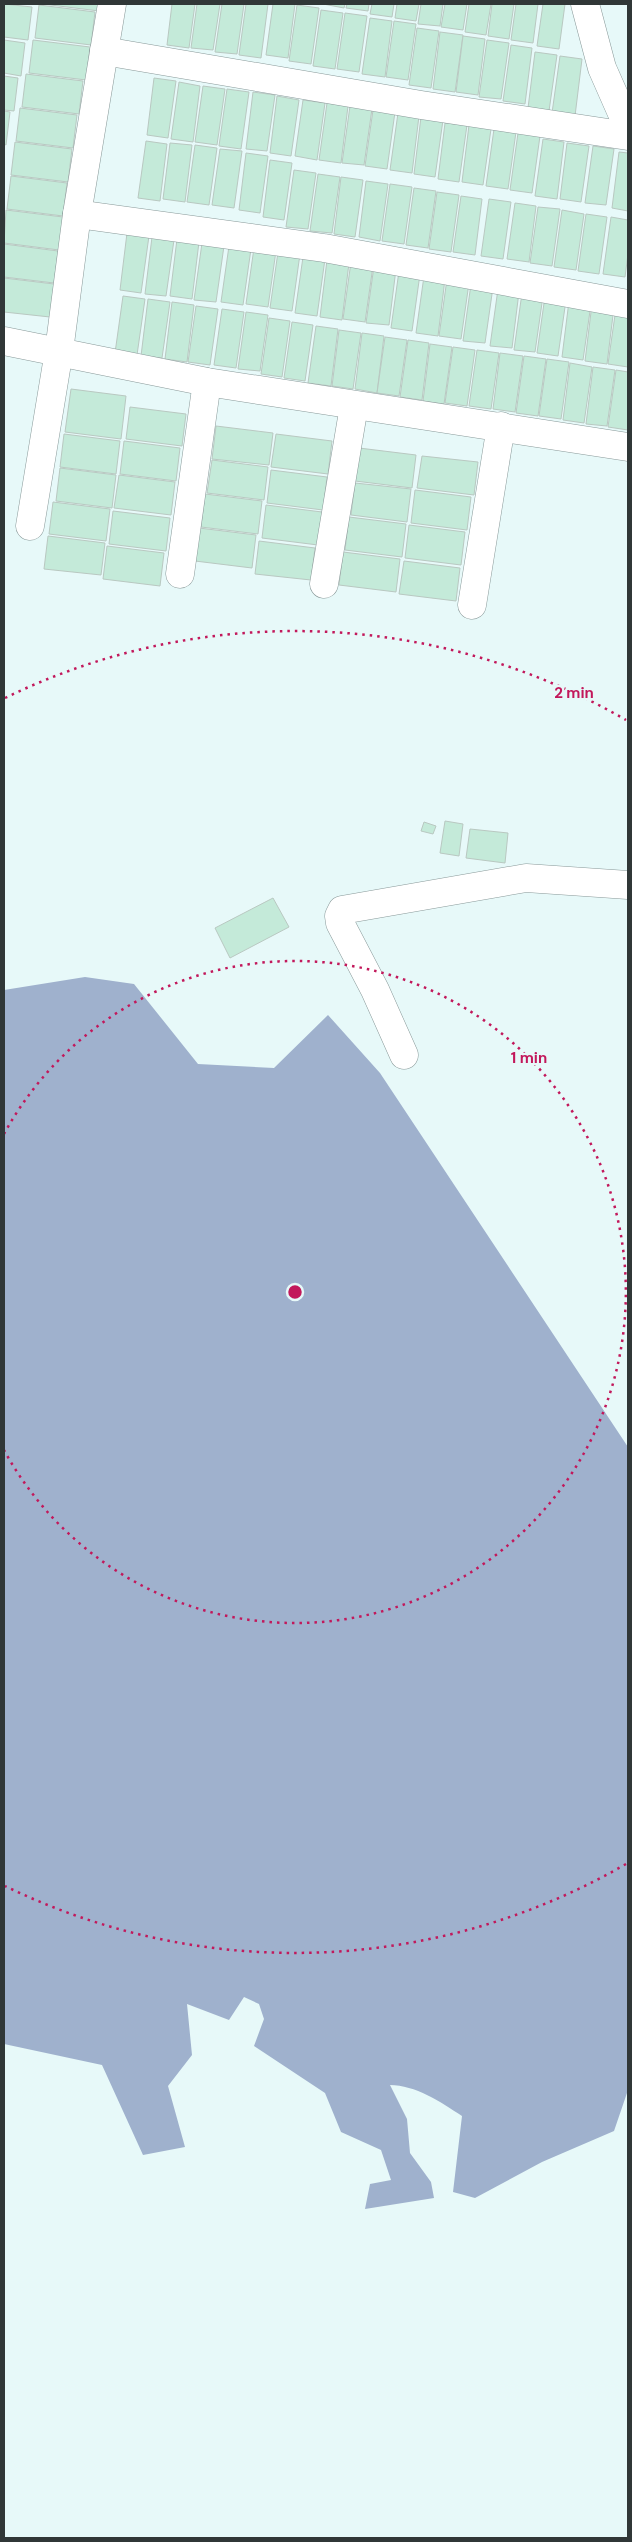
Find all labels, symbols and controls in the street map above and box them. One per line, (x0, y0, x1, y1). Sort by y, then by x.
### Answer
text: 2 min (554, 683, 594, 703)
text: 1 min (511, 1048, 547, 1068)
centre of rings (286, 1283, 304, 1301)

